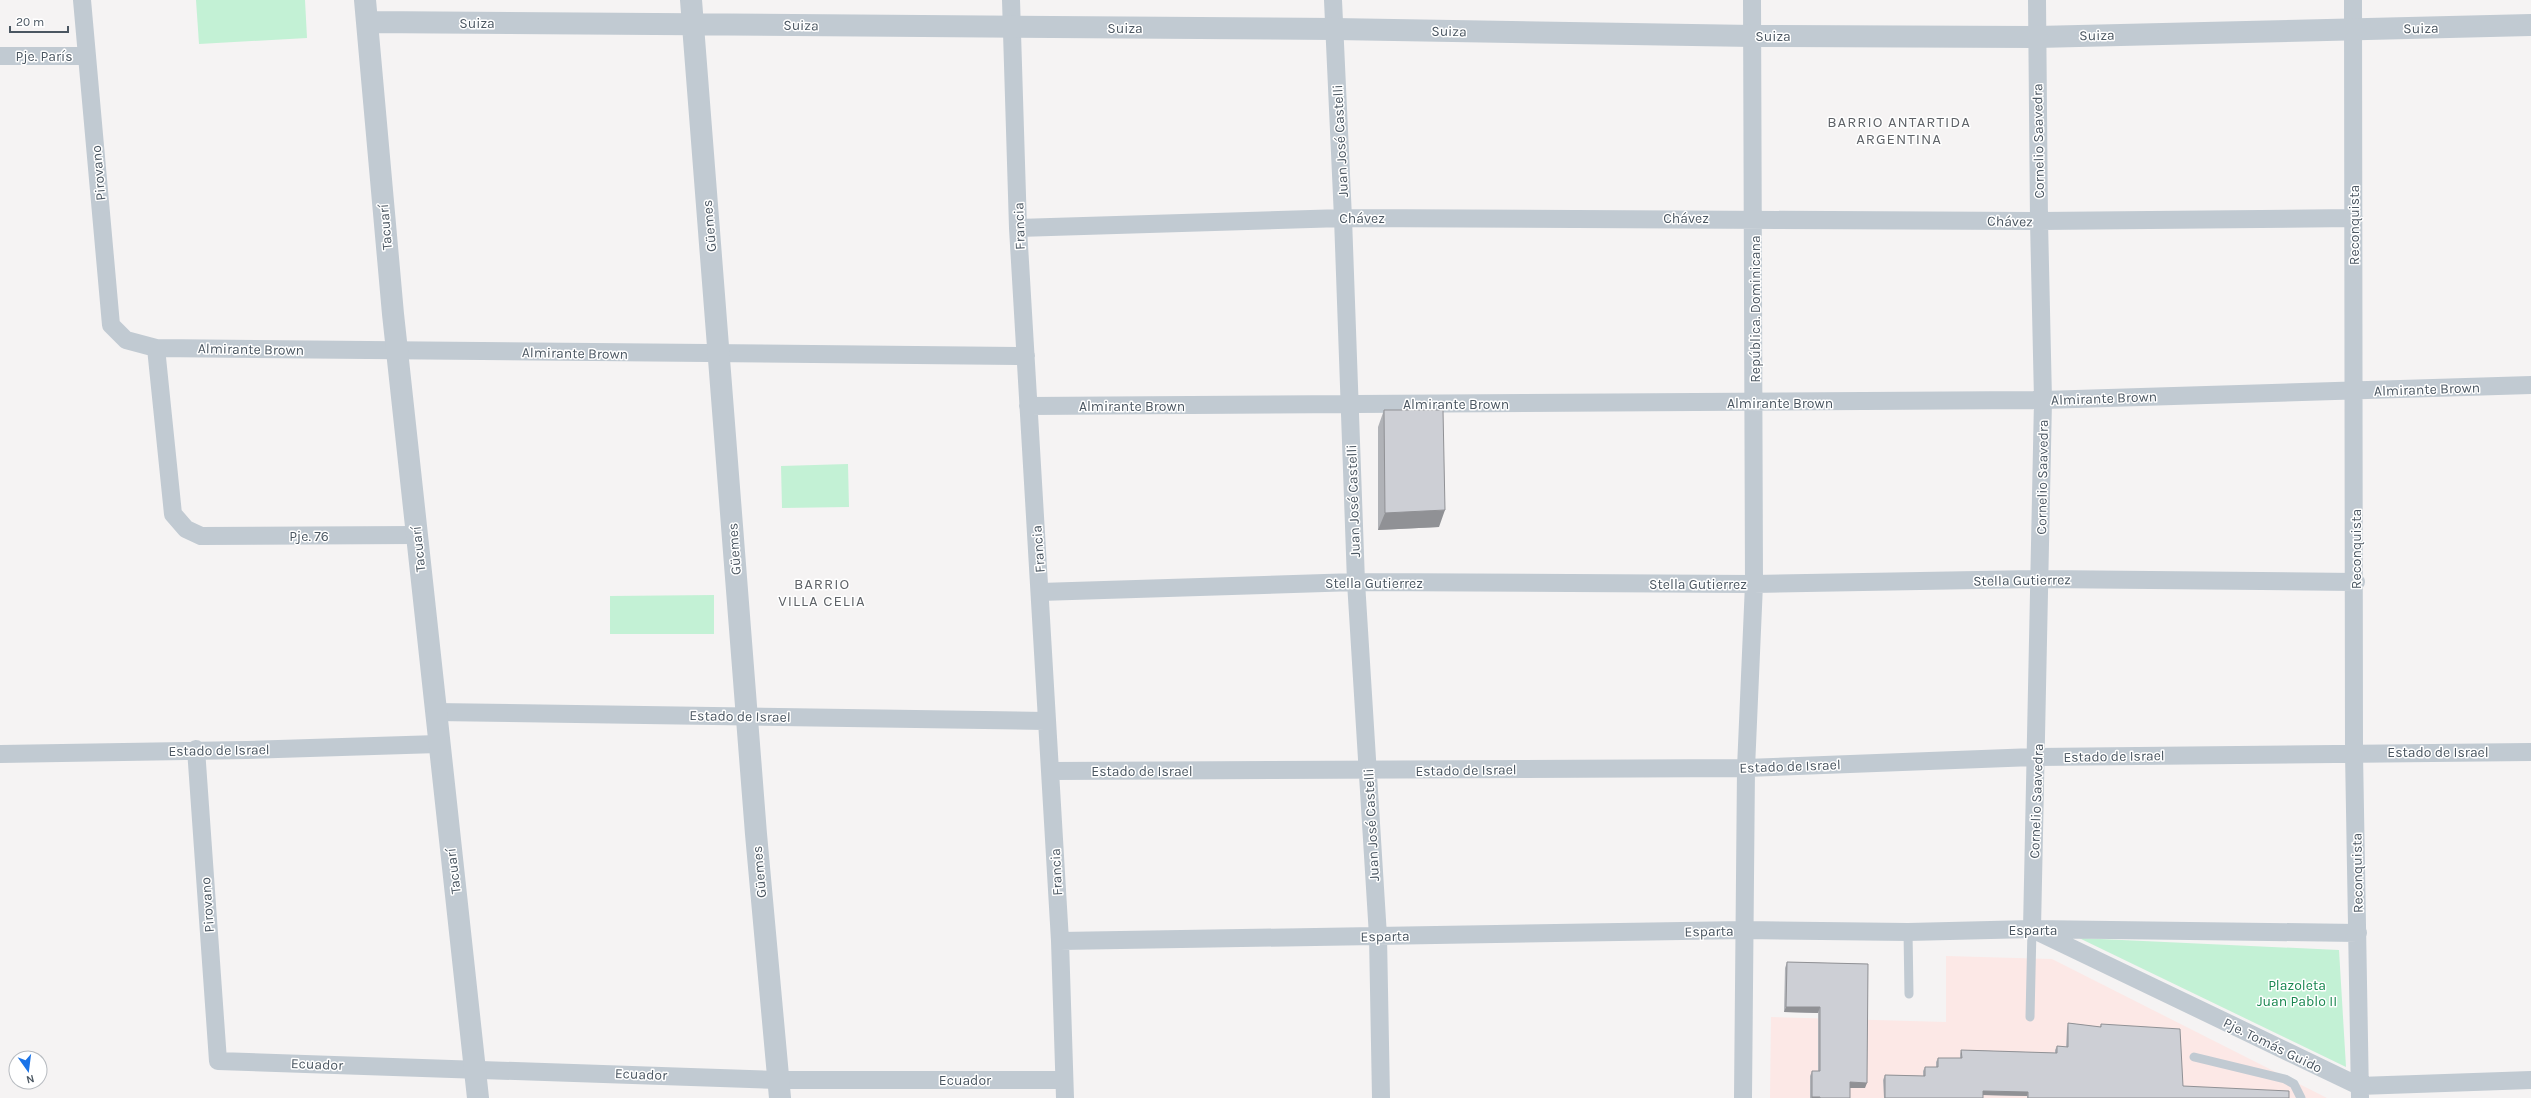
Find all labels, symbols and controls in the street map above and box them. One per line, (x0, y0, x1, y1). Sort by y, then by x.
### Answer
scale bar (10, 8, 68, 34)
text: 20 m (16, 15, 44, 29)
street label: Suiza (459, 15, 495, 32)
street label: Suiza (783, 17, 819, 34)
street label: Suiza (1107, 20, 1143, 37)
street label: Suiza (2403, 20, 2439, 37)
street label: Suiza (1431, 23, 1467, 40)
street label: Suiza (2079, 27, 2115, 44)
street label: Suiza (1755, 28, 1791, 45)
street label: Pje. París (15, 48, 73, 65)
street label: Cornelio Saavedra (2029, 83, 2048, 199)
street label: Juan José Castelli (1329, 84, 1352, 198)
district label: BARRIO ANTARTIDA ARGENTINA (1827, 113, 1971, 148)
street label: Pirovano (88, 145, 109, 201)
street label: Reconquista (2346, 185, 2363, 265)
street label: Güemes (699, 199, 720, 253)
street label: Tacuarí (375, 202, 396, 251)
street label: Francia (1010, 202, 1029, 250)
street label: Chávez (1339, 210, 1385, 227)
street label: Chávez (1663, 210, 1709, 227)
street label: Chávez (1987, 213, 2033, 230)
street label: República. Dominicana (1747, 235, 1764, 383)
street label: Almirante Brown (198, 340, 304, 359)
street label: Almirante Brown (522, 344, 628, 363)
street label: Almirante Brown (2374, 379, 2480, 400)
street label: Almirante Brown (2051, 388, 2157, 409)
street label: Almirante Brown (1727, 395, 1833, 412)
street label: Almirante Brown (1403, 396, 1509, 413)
street label: Almirante Brown (1079, 398, 1185, 415)
street label: Cornelio Saavedra (2033, 419, 2052, 535)
street label: Juan José Castelli (1343, 444, 1364, 558)
street label: Reconquista (2348, 509, 2365, 589)
street label: Güemes (724, 522, 745, 576)
street label: Tacuarí (408, 524, 429, 573)
street label: Francia (1028, 525, 1049, 573)
street label: Pje. 76 (289, 528, 329, 545)
street label: Stella Gutierrez (1973, 571, 2071, 590)
district label: BARRIO VILLA CELIA (778, 575, 866, 610)
street label: Stella Gutierrez (1325, 575, 1423, 592)
street label: Stella Gutierrez (1649, 576, 1747, 593)
street label: Estado de Israel (689, 707, 791, 726)
street label: Estado de Israel (168, 741, 270, 760)
street label: Cornelio Saavedra (2026, 743, 2047, 859)
street label: Estado de Israel (2387, 744, 2489, 761)
street label: Estado de Israel (2063, 747, 2165, 766)
street label: Estado de Israel (1739, 756, 1841, 777)
street label: Estado de Israel (1415, 761, 1517, 780)
street label: Estado de Israel (1091, 763, 1193, 780)
street label: Juan José Castelli (1360, 768, 1383, 882)
street label: Reconquista (2348, 833, 2367, 913)
street label: Güemes (749, 845, 770, 899)
street label: Tacuarí (442, 846, 465, 895)
street label: Francia (1047, 848, 1066, 896)
street label: Pirovano (197, 877, 218, 933)
street label: Esparta (2008, 922, 2058, 939)
street label: Esparta (1684, 923, 1734, 940)
street label: Esparta (1360, 928, 1410, 945)
park label: Plazoleta Juan Pablo II (2257, 977, 2337, 1010)
street label: Pje. Tomás Guido (2221, 1014, 2325, 1077)
north arrow (8, 1050, 48, 1090)
street label: Ecuador (291, 1055, 344, 1074)
street label: Ecuador (615, 1065, 668, 1084)
text: N (25, 1072, 36, 1086)
street label: Ecuador (939, 1072, 992, 1089)

